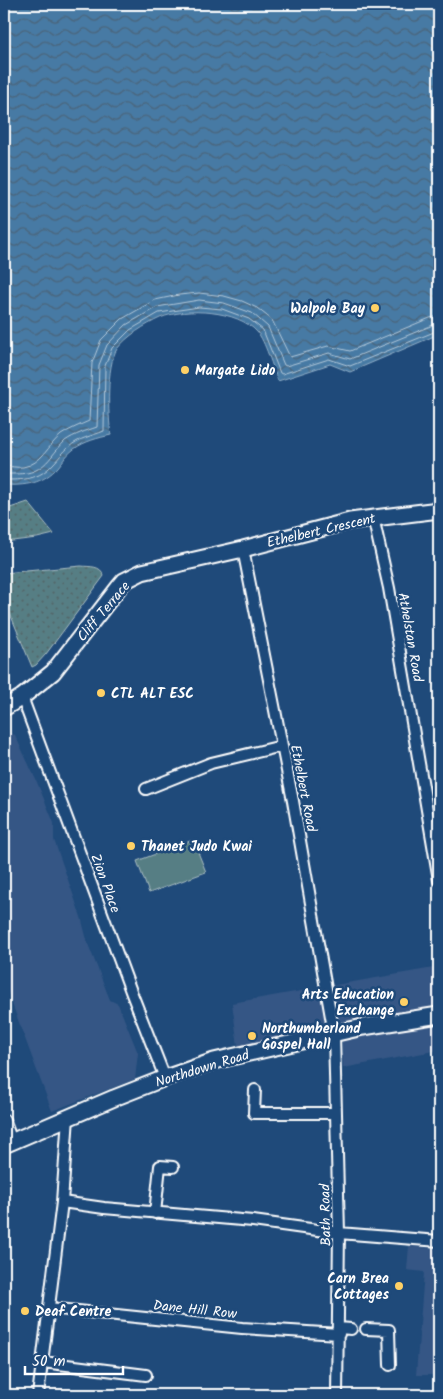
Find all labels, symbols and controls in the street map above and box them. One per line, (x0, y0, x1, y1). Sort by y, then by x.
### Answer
place label: Walpole Bay (290, 298, 366, 320)
marker: Walpole Bay (369, 302, 381, 314)
place label: Margate Lido (195, 360, 276, 382)
marker: Margate Lido (179, 364, 191, 376)
street label: Ethelbert Crescent (265, 508, 378, 554)
street label: Cliff Terrace (72, 576, 136, 647)
street label: Athelstan Road (391, 591, 429, 685)
place label: CTL ALT ESC (111, 683, 194, 705)
marker: CTL ALT ESC (95, 687, 107, 699)
street label: Ethelbert Road (284, 743, 322, 835)
place label: Thanet Judo Kwai (141, 836, 252, 858)
marker: Thanet Judo Kwai (125, 840, 137, 852)
street label: Zion Place (84, 851, 126, 917)
place label: Arts Education Exchange (302, 984, 394, 1022)
marker: Arts Education Exchange (398, 996, 410, 1008)
place label: Northumberland Gospel Hall (262, 1018, 361, 1056)
marker: Northumberland Gospel Hall (246, 1030, 258, 1042)
street label: Northdown Road (153, 1044, 253, 1094)
street label: Bath Road (314, 1183, 338, 1246)
place label: Carn Brea Cottages (327, 1268, 389, 1306)
marker: Carn Brea Cottages (393, 1280, 405, 1292)
street label: Dane Hill Row (152, 1295, 238, 1325)
place label: Deaf Centre (35, 1301, 111, 1323)
marker: Deaf Centre (19, 1305, 31, 1317)
scale bar (25, 1344, 122, 1376)
text: 50 m (32, 1350, 66, 1374)

